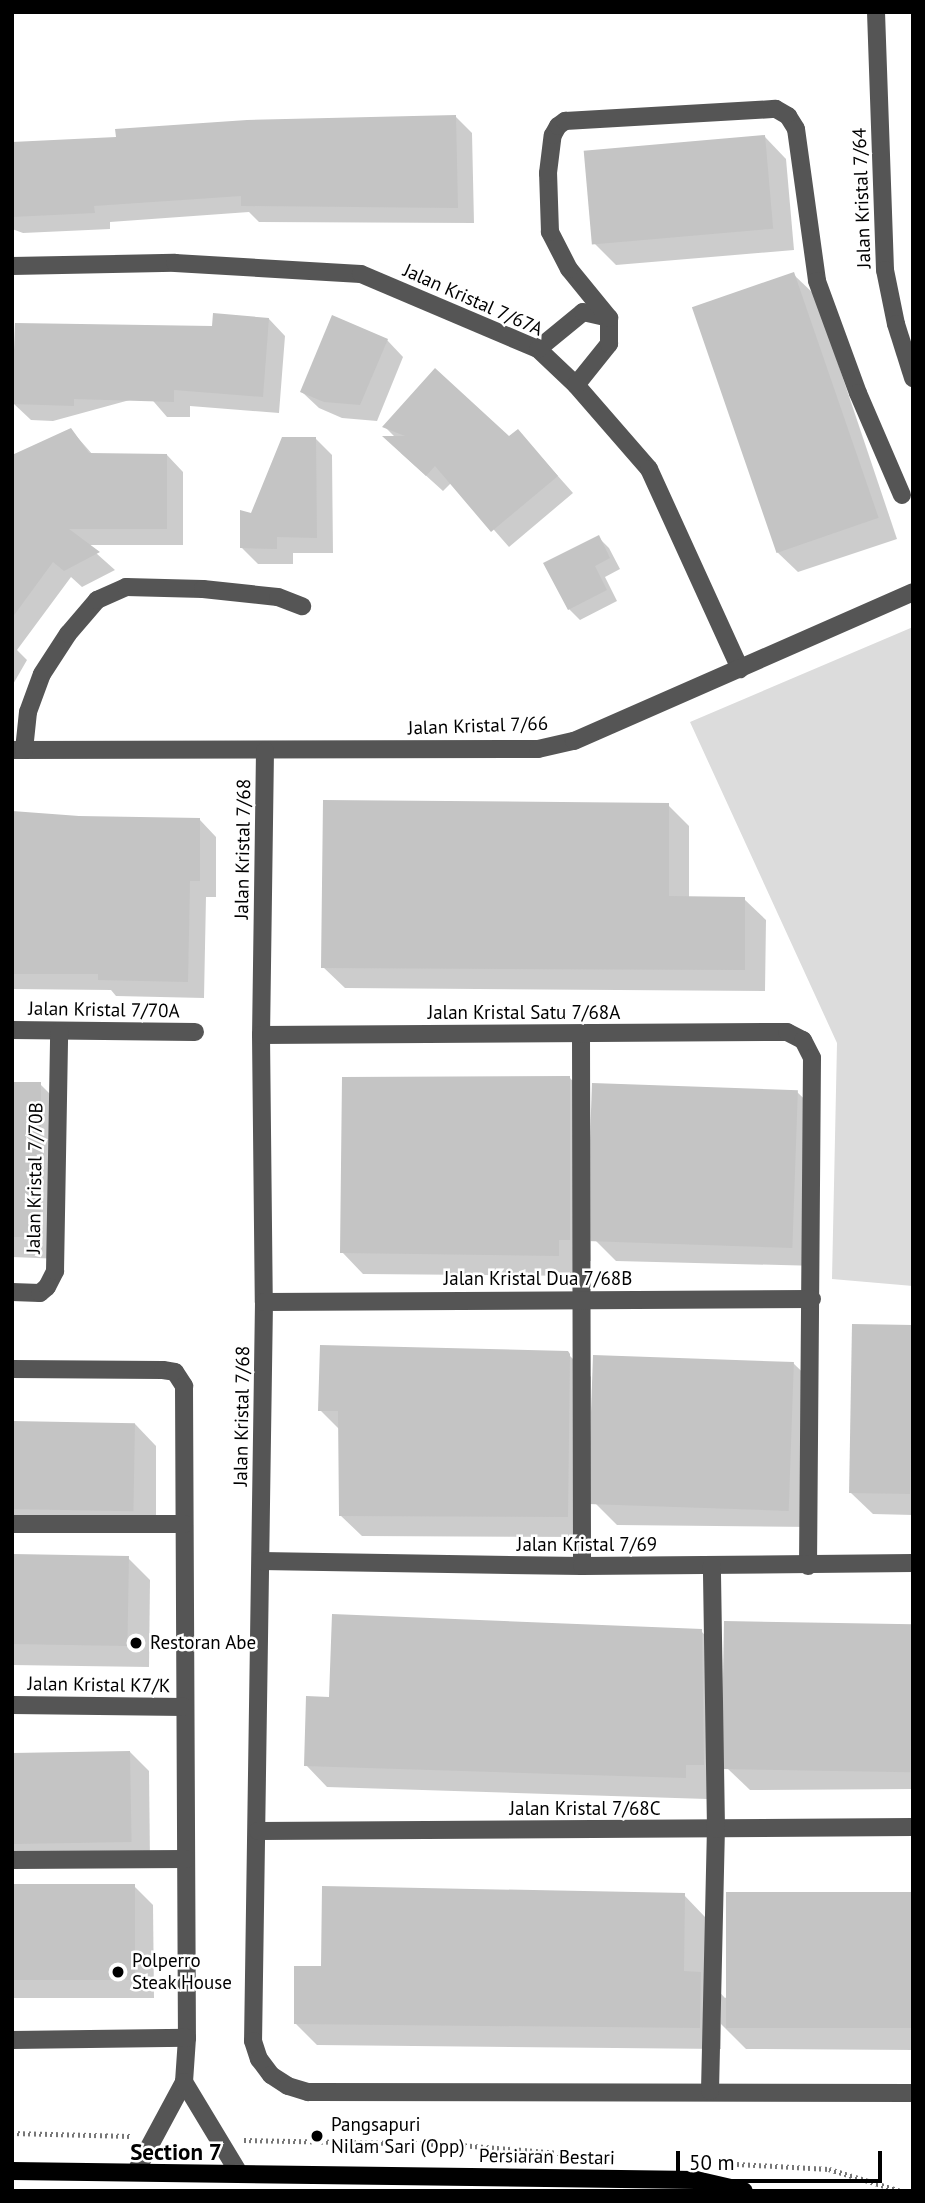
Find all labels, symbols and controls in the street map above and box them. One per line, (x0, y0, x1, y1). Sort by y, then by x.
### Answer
street label: Jalan Kristal 7/64 (848, 128, 876, 268)
street label: Jalan Kristal 7/67A (400, 259, 546, 341)
street label: Jalan Kristal 7/66 (408, 712, 548, 740)
street label: Jalan Kristal 7/68 (230, 779, 256, 919)
street label: Jalan Kristal 7/70A (28, 997, 180, 1023)
street label: Jalan Kristal Satu 7/68A (428, 1002, 620, 1024)
street label: Jalan Kristal 7/70B (22, 1102, 48, 1254)
street label: Jalan Kristal Dua 7/68B (444, 1268, 632, 1290)
street label: Jalan Kristal 7/68 (229, 1346, 255, 1486)
street label: Jalan Kristal 7/69 (517, 1534, 657, 1556)
place label: Restoran Abe (150, 1632, 257, 1654)
marker: Restoran Abe (128, 1635, 144, 1651)
street label: Jalan Kristal K7/K (27, 1672, 171, 1698)
street label: Jalan Kristal 7/68C (509, 1798, 661, 1820)
place label: Polperro Steak House (132, 1950, 232, 1994)
marker: Polperro Steak House (110, 1964, 126, 1980)
place label: Pangsapuri Nilam Sari (Opp) (331, 2114, 465, 2158)
marker: Pangsapuri Nilam Sari (Opp) (309, 2128, 325, 2144)
scale bar (680, 2136, 886, 2180)
district label: Section 7 (130, 2138, 222, 2166)
street label: Persiaran Bestari (479, 2144, 615, 2170)
text: 50 m (689, 2149, 735, 2176)

